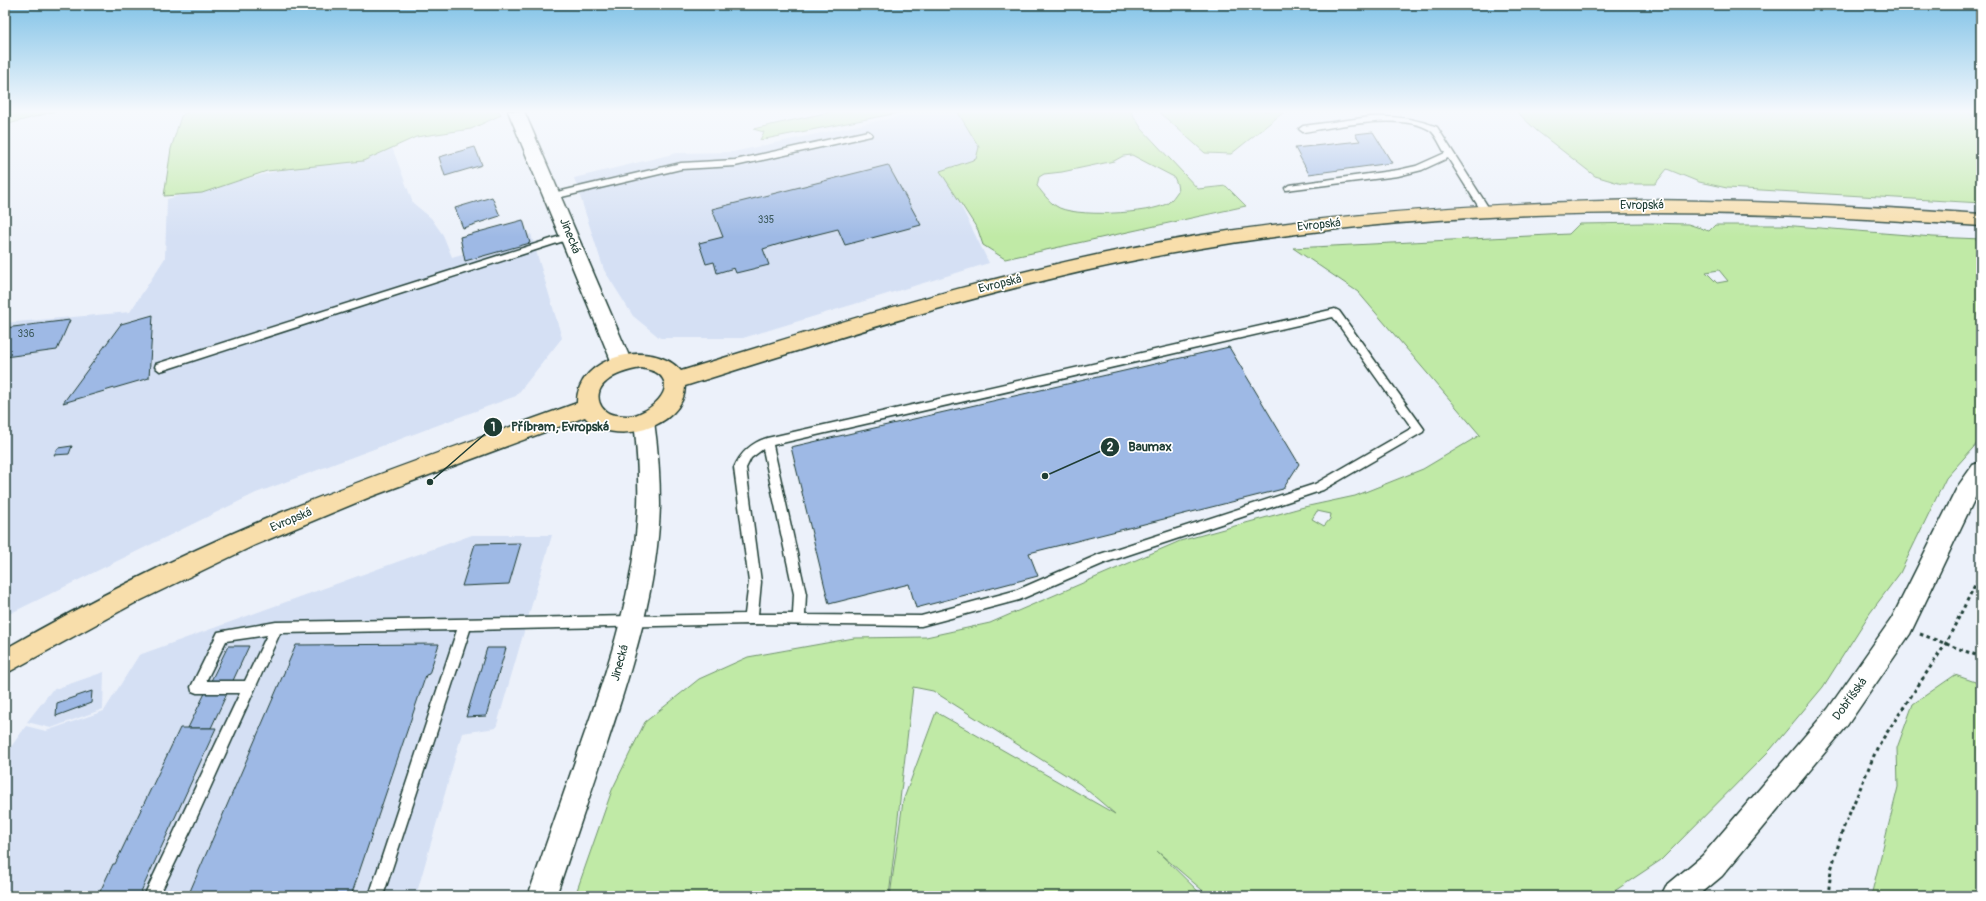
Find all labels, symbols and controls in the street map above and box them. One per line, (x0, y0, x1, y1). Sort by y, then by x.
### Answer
street label: Evropská (1620, 198, 1664, 213)
house number: 335 (758, 214, 774, 226)
street label: Evropská (1296, 215, 1342, 235)
street label: Jinecká (556, 216, 584, 256)
street label: Evropská (977, 271, 1023, 297)
house number: 336 (18, 328, 35, 340)
callout: Příbram, Evropská (483, 414, 618, 439)
text: Příbram, Evropská (511, 419, 609, 435)
text: 1 (491, 420, 495, 435)
callout: Baumax (1100, 434, 1180, 459)
text: Baumax (1128, 439, 1172, 455)
text: 2 (1107, 440, 1114, 455)
street label: Evropská (268, 504, 314, 535)
street label: Jinecká (608, 643, 632, 683)
street label: Dobříšská (1829, 674, 1871, 723)

